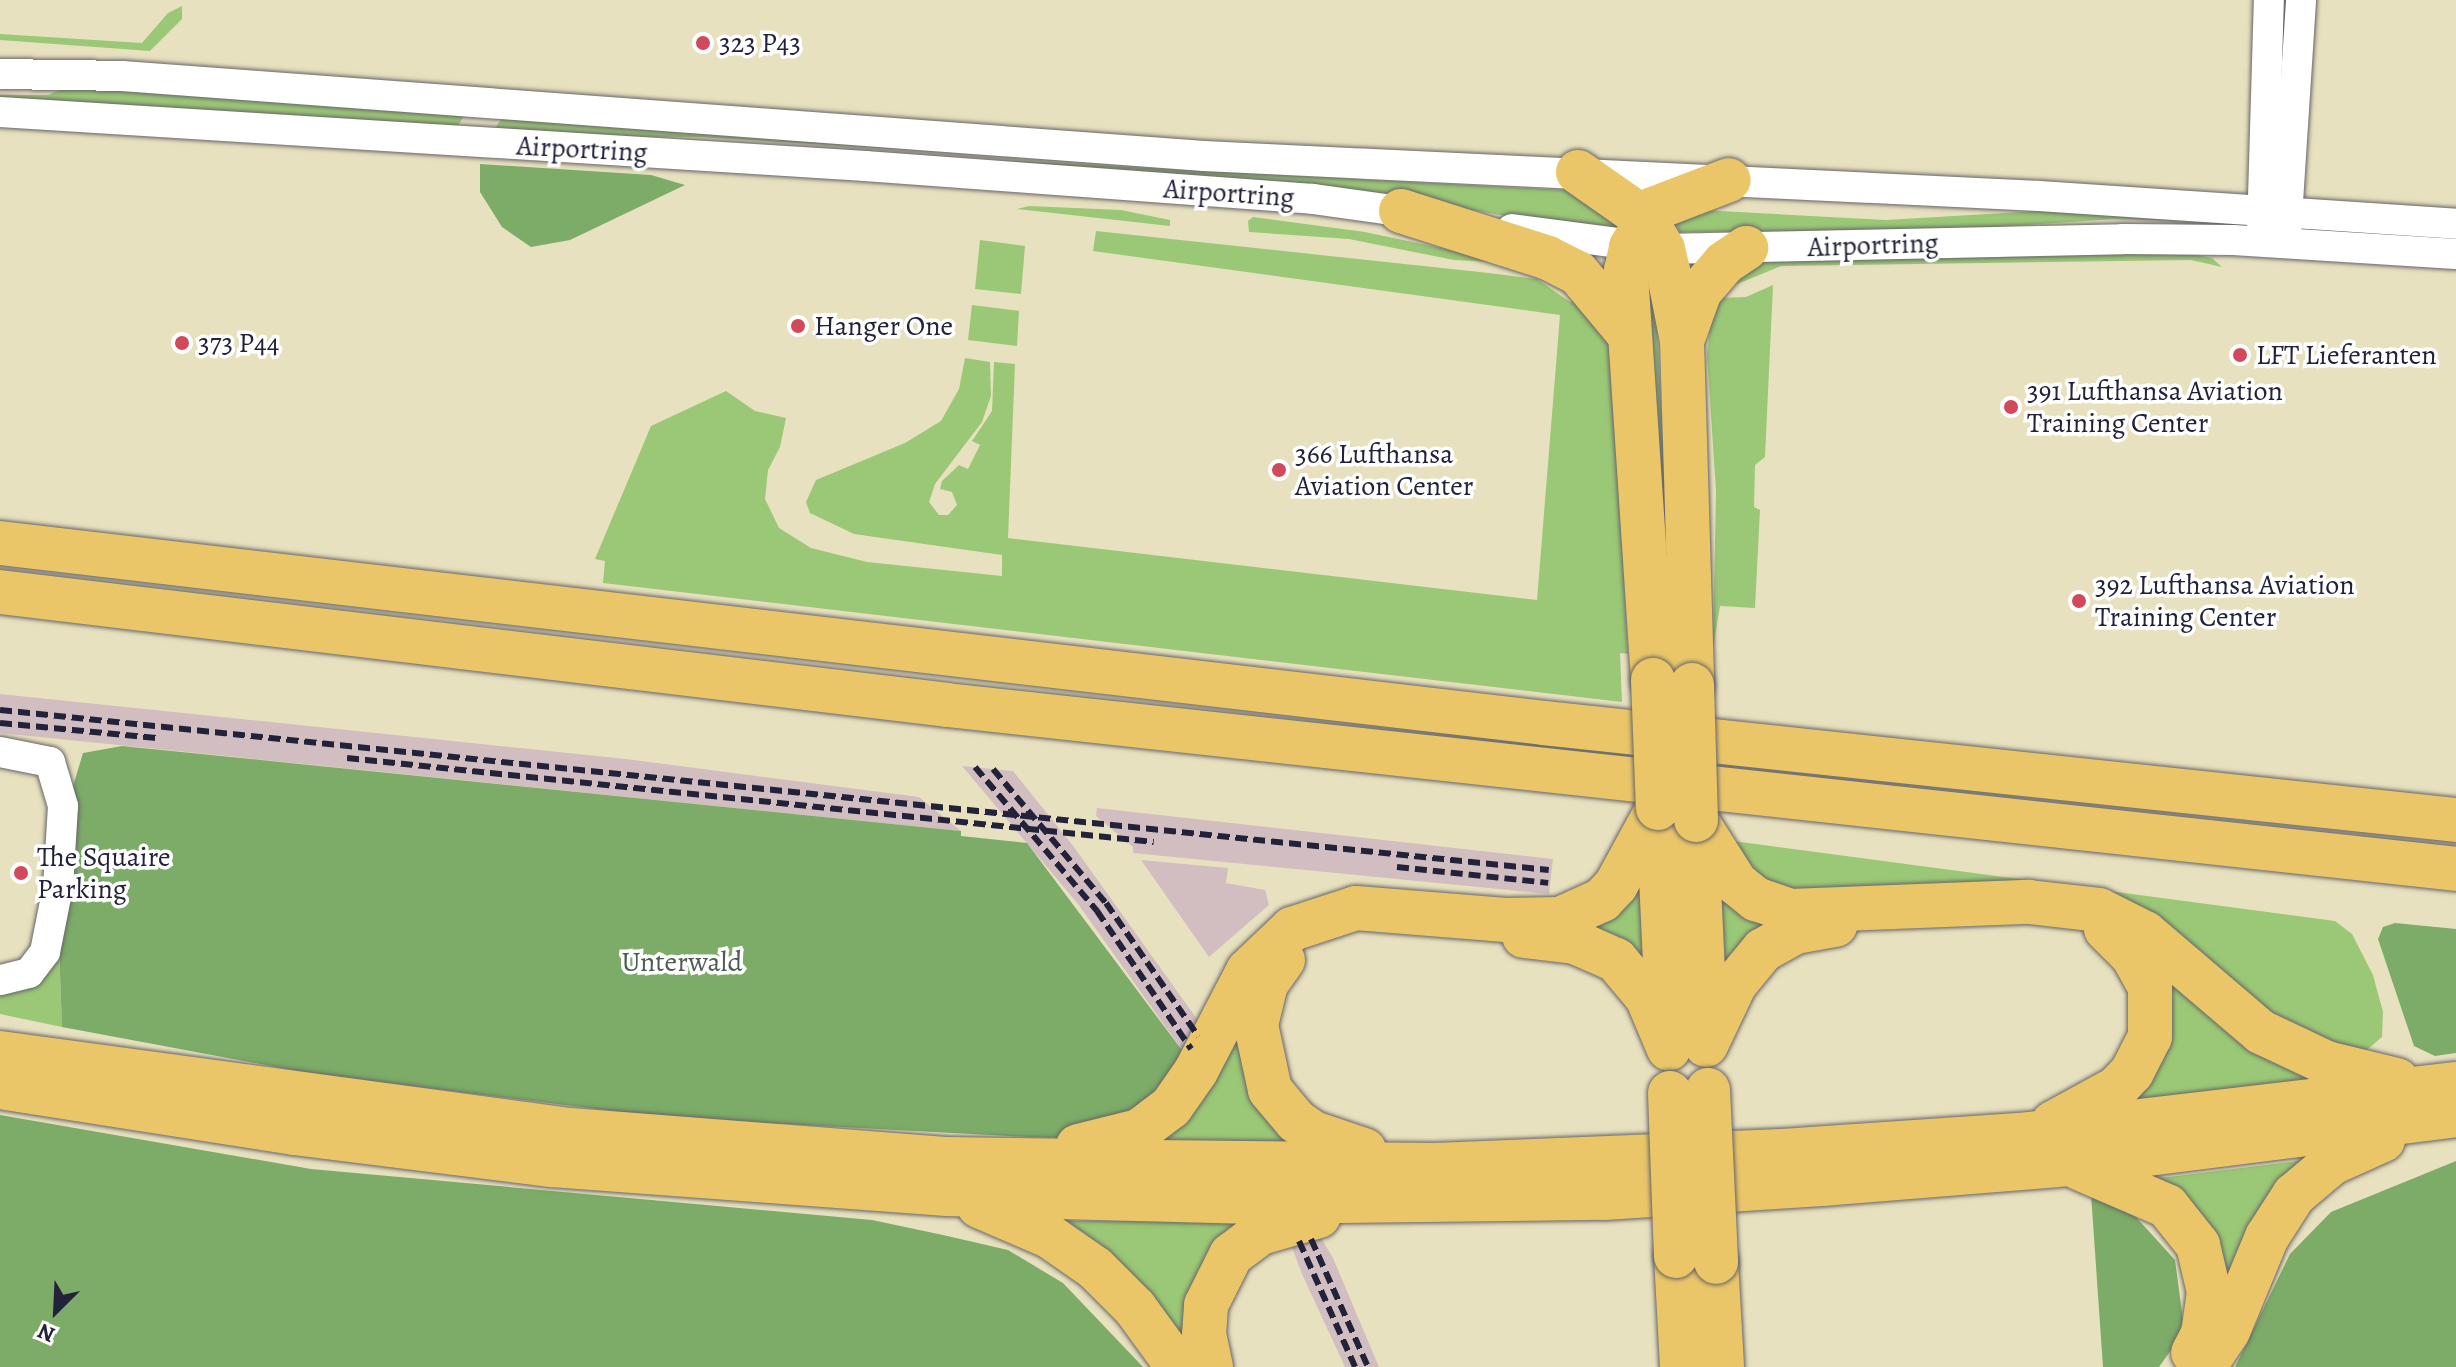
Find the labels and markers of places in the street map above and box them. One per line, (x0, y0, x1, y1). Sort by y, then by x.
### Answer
place label: 323 P43 (719, 26, 801, 60)
marker: 323 P43 (694, 34, 712, 52)
place label: Hanger One (814, 309, 953, 343)
marker: Hanger One (789, 317, 807, 335)
place label: 373 P44 (198, 326, 279, 360)
marker: 373 P44 (173, 334, 191, 352)
place label: LFT Lieferanten (2256, 338, 2437, 372)
marker: LFT Lieferanten (2231, 346, 2249, 364)
place label: 391 Lufthansa Aviation Training Center (2027, 374, 2283, 440)
marker: 391 Lufthansa Aviation Training Center (2002, 398, 2020, 416)
place label: 366 Lufthansa Aviation Center (1295, 437, 1474, 503)
marker: 366 Lufthansa Aviation Center (1270, 461, 1288, 479)
place label: 392 Lufthansa Aviation Training Center (2095, 568, 2355, 634)
marker: 392 Lufthansa Aviation Training Center (2070, 592, 2088, 610)
place label: The Squaire Parking (37, 840, 171, 906)
marker: The Squaire Parking (12, 864, 30, 882)

